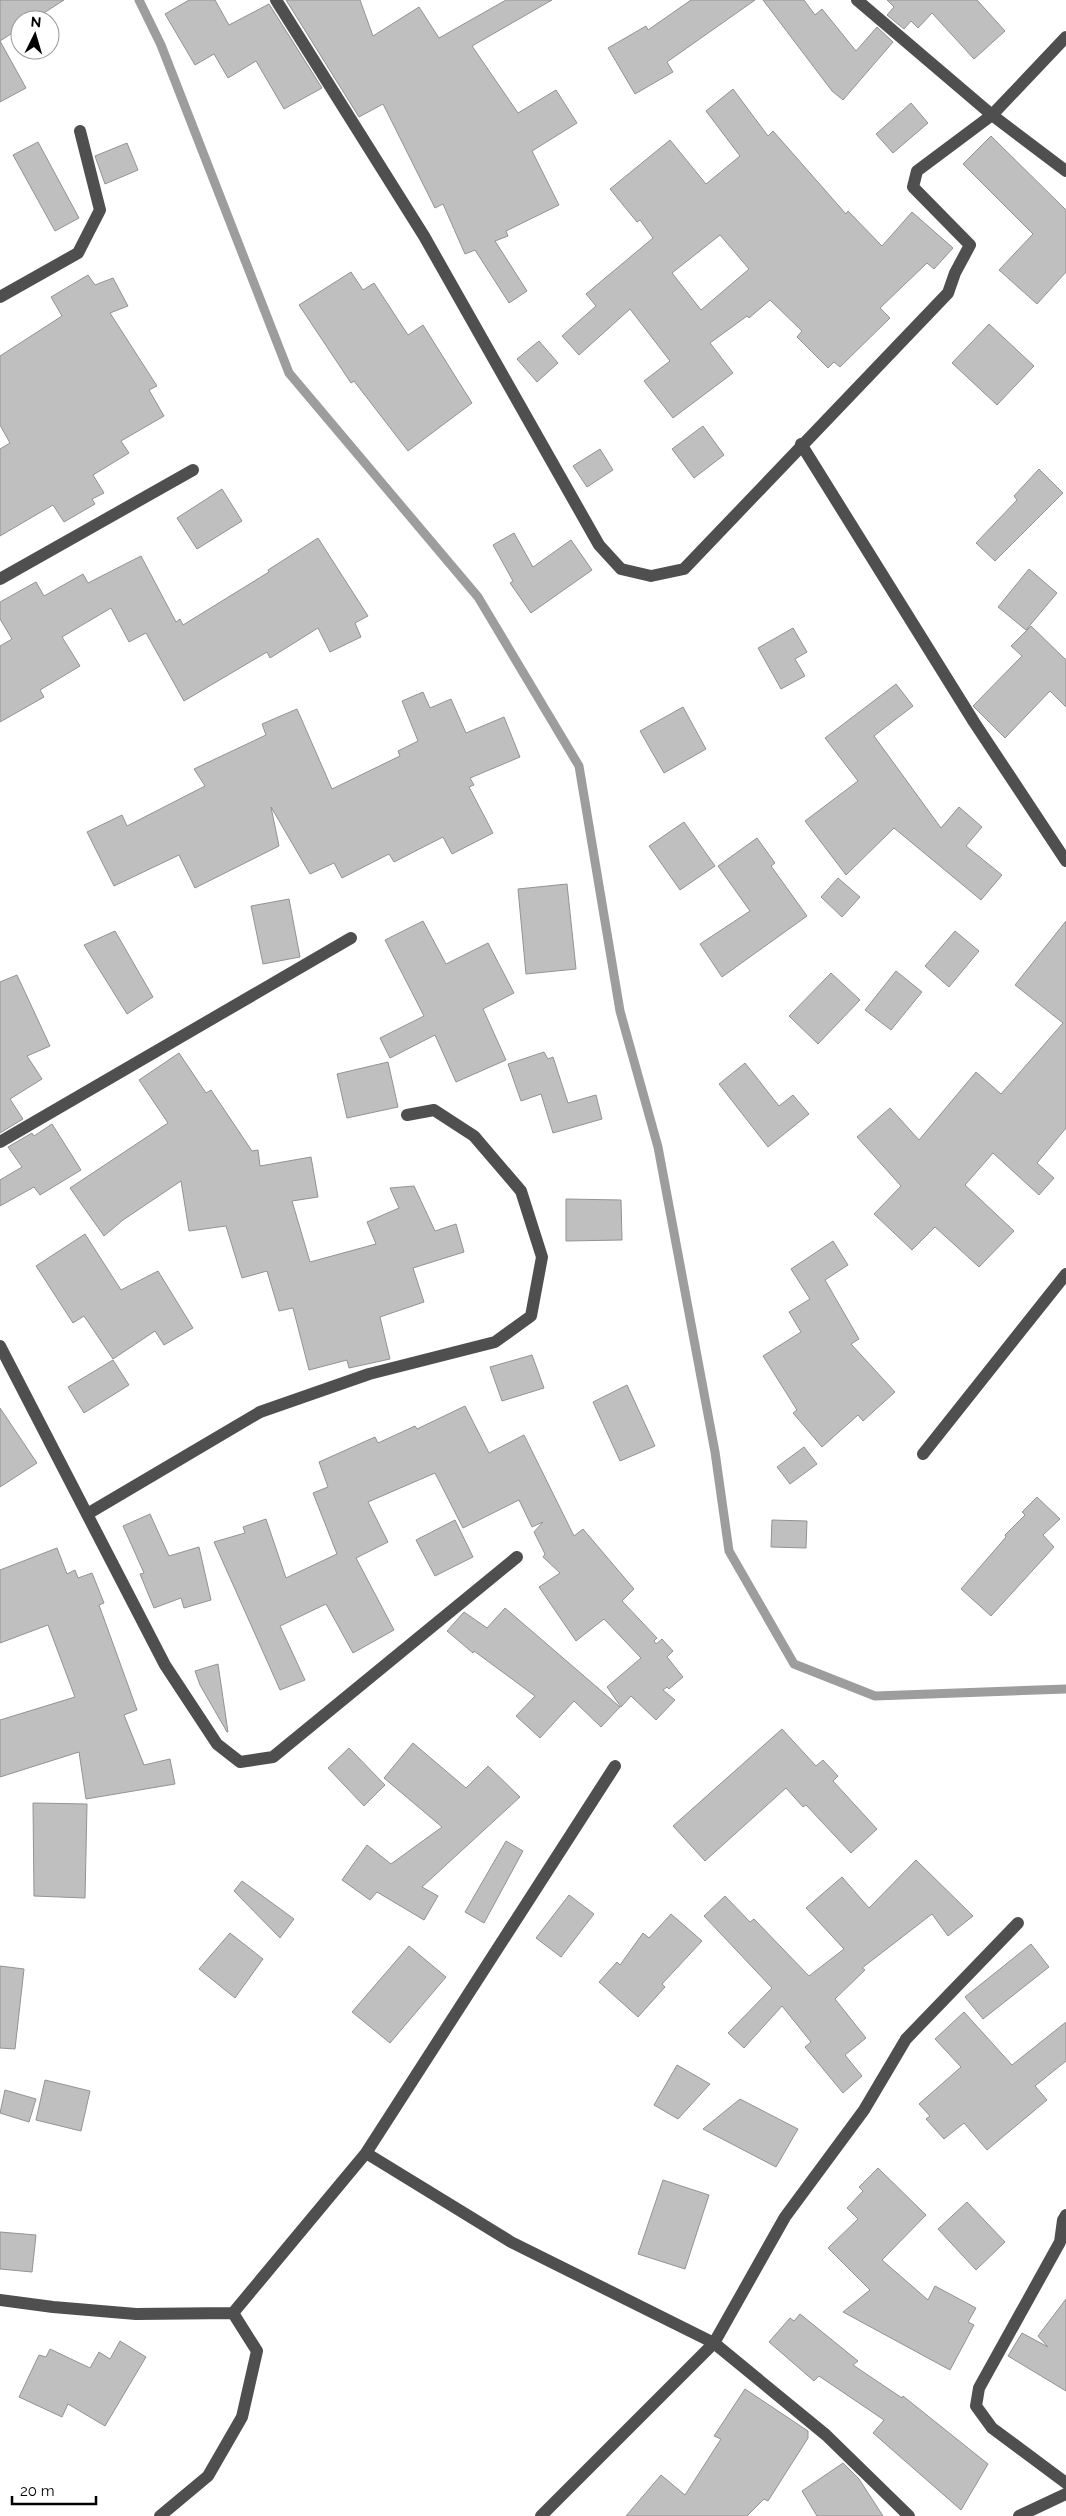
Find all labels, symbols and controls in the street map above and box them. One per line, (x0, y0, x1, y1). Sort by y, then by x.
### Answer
north arrow (10, 10, 60, 60)
text: N (30, 14, 42, 30)
scale bar (12, 2474, 96, 2506)
text: 20 m (20, 2482, 55, 2500)

